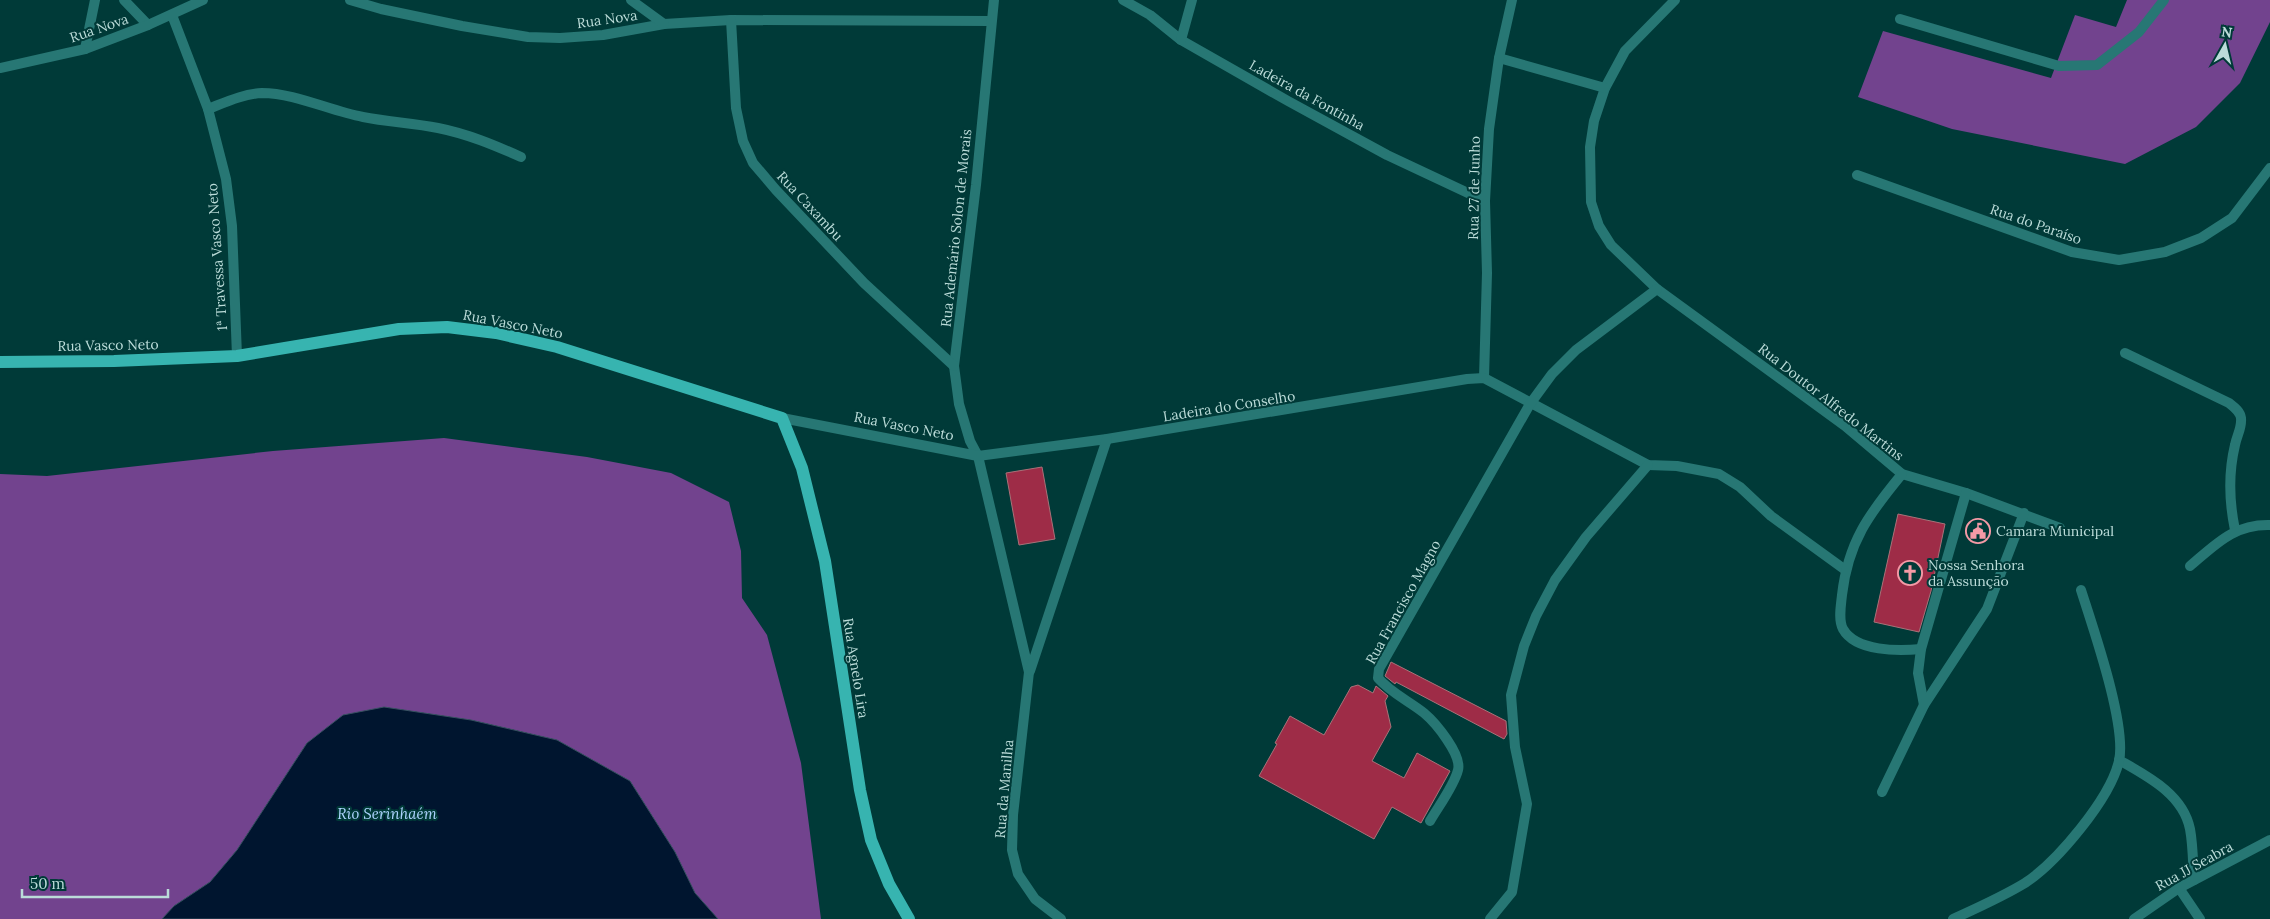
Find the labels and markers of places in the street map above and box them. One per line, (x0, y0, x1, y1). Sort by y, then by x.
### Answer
public building icon: Camara Municipal (1965, 518, 1991, 544)
place label: Camara Municipal (1996, 522, 2114, 540)
place label: Nossa Senhora da Assunção (1928, 556, 2024, 590)
church icon: Nossa Senhora da Assunção (1897, 560, 1923, 586)

